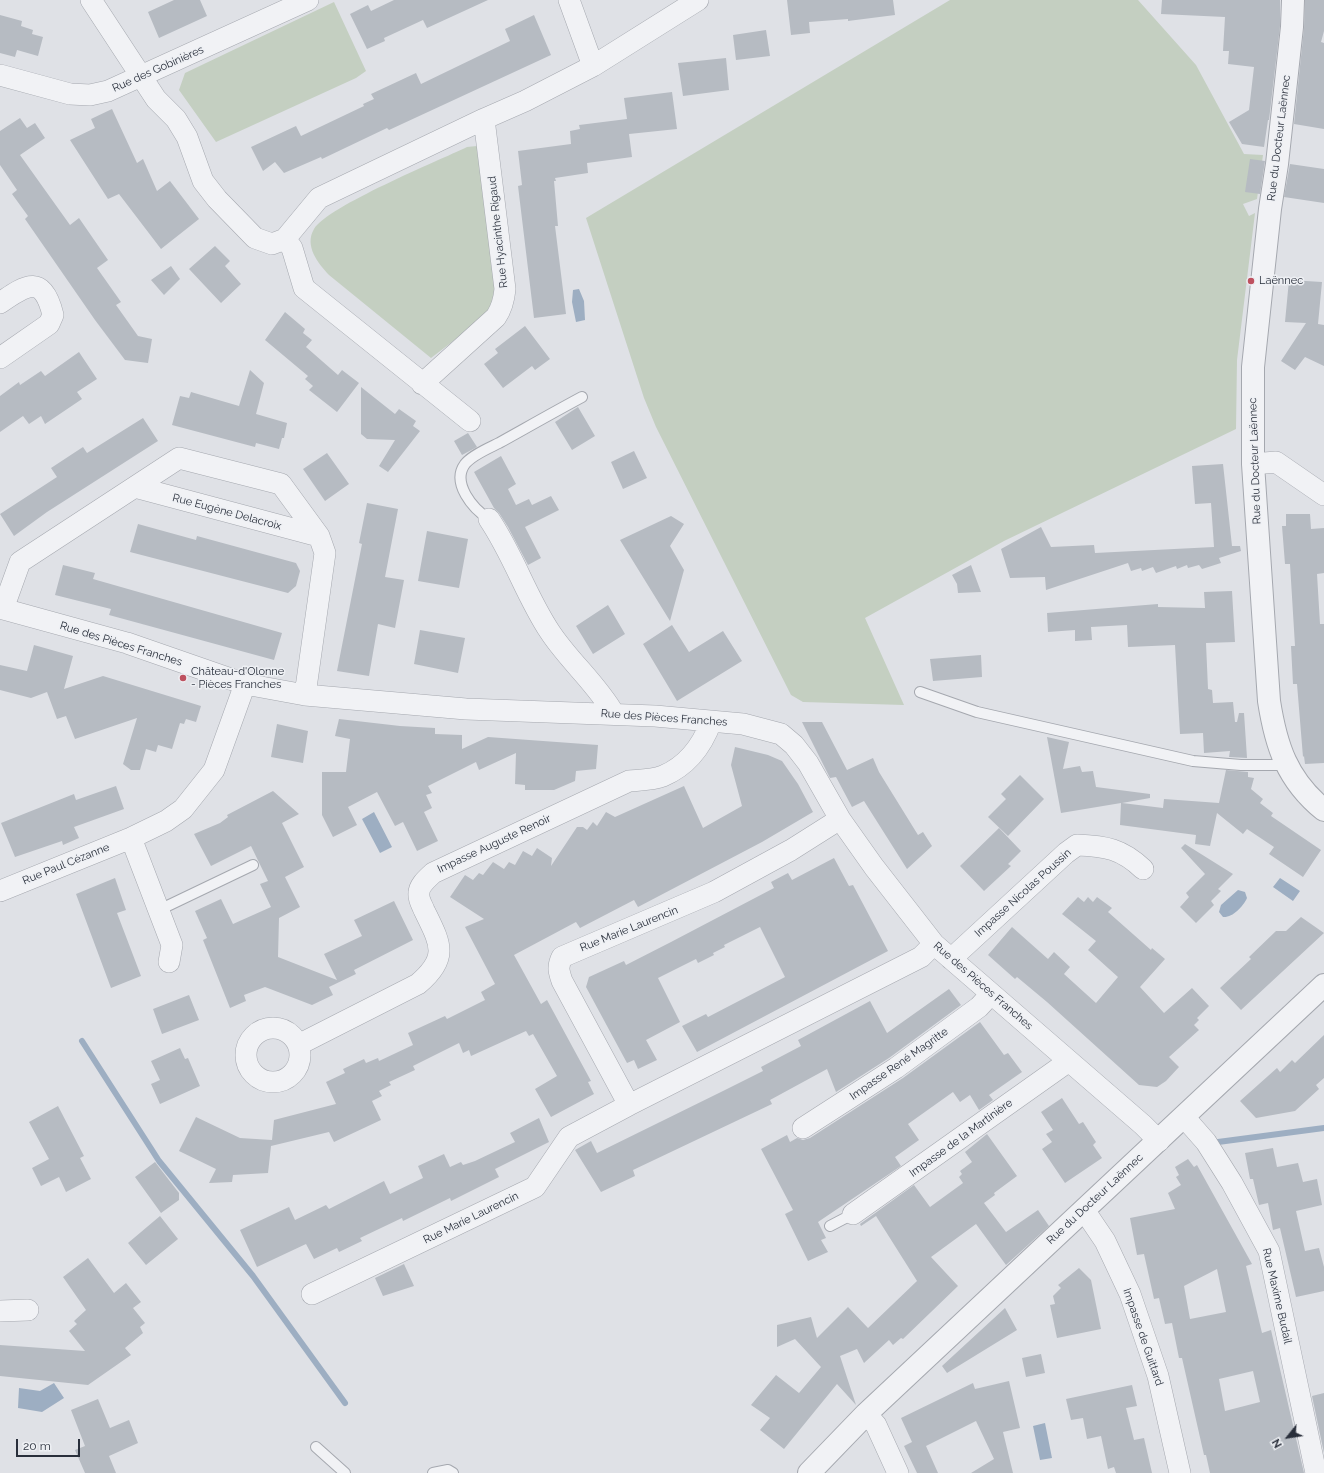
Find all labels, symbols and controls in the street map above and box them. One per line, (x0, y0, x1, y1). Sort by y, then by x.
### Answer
street label: Rue des Gobinières (110, 43, 206, 95)
street label: Rue du Docteur Laënnec (1265, 74, 1293, 202)
street label: Rue Hyacinthe Rigaud (486, 175, 510, 289)
place label: Laënnec (1259, 274, 1303, 288)
marker: Laënnec (1246, 276, 1256, 286)
street label: Rue du Docteur Laënnec (1246, 397, 1264, 525)
street label: Rue Eugène Delacroix (171, 491, 283, 533)
street label: Rue des Pièces Franches (58, 619, 184, 669)
place label: Château-d'Olonne - Pièces Franches (191, 665, 284, 691)
marker: Château-d'Olonne - Pièces Franches (178, 673, 188, 683)
street label: Rue des Pièces Franches (600, 707, 728, 729)
street label: Impasse Auguste Renoir (435, 812, 553, 876)
street label: Rue Paul Cézanne (21, 841, 111, 887)
street label: Impasse Nicolas Poussin (972, 846, 1074, 940)
street label: Rue Marie Laurencin (578, 903, 680, 955)
street label: Rue des Pièces Franches (931, 939, 1035, 1033)
street label: Impasse René Magritte (847, 1025, 951, 1103)
street label: Impasse de la Martinière (907, 1096, 1015, 1180)
street label: Rue du Docteur Laënnec (1044, 1151, 1146, 1247)
street label: Rue Marie Laurencin (421, 1189, 521, 1247)
street label: Rue Maxime Budail (1260, 1247, 1294, 1345)
street label: Impasse de Guittard (1120, 1286, 1166, 1388)
north arrow (1268, 1417, 1308, 1457)
scale bar (18, 1431, 82, 1457)
text: N (1269, 1436, 1285, 1450)
text: 20 m (23, 1439, 51, 1453)

